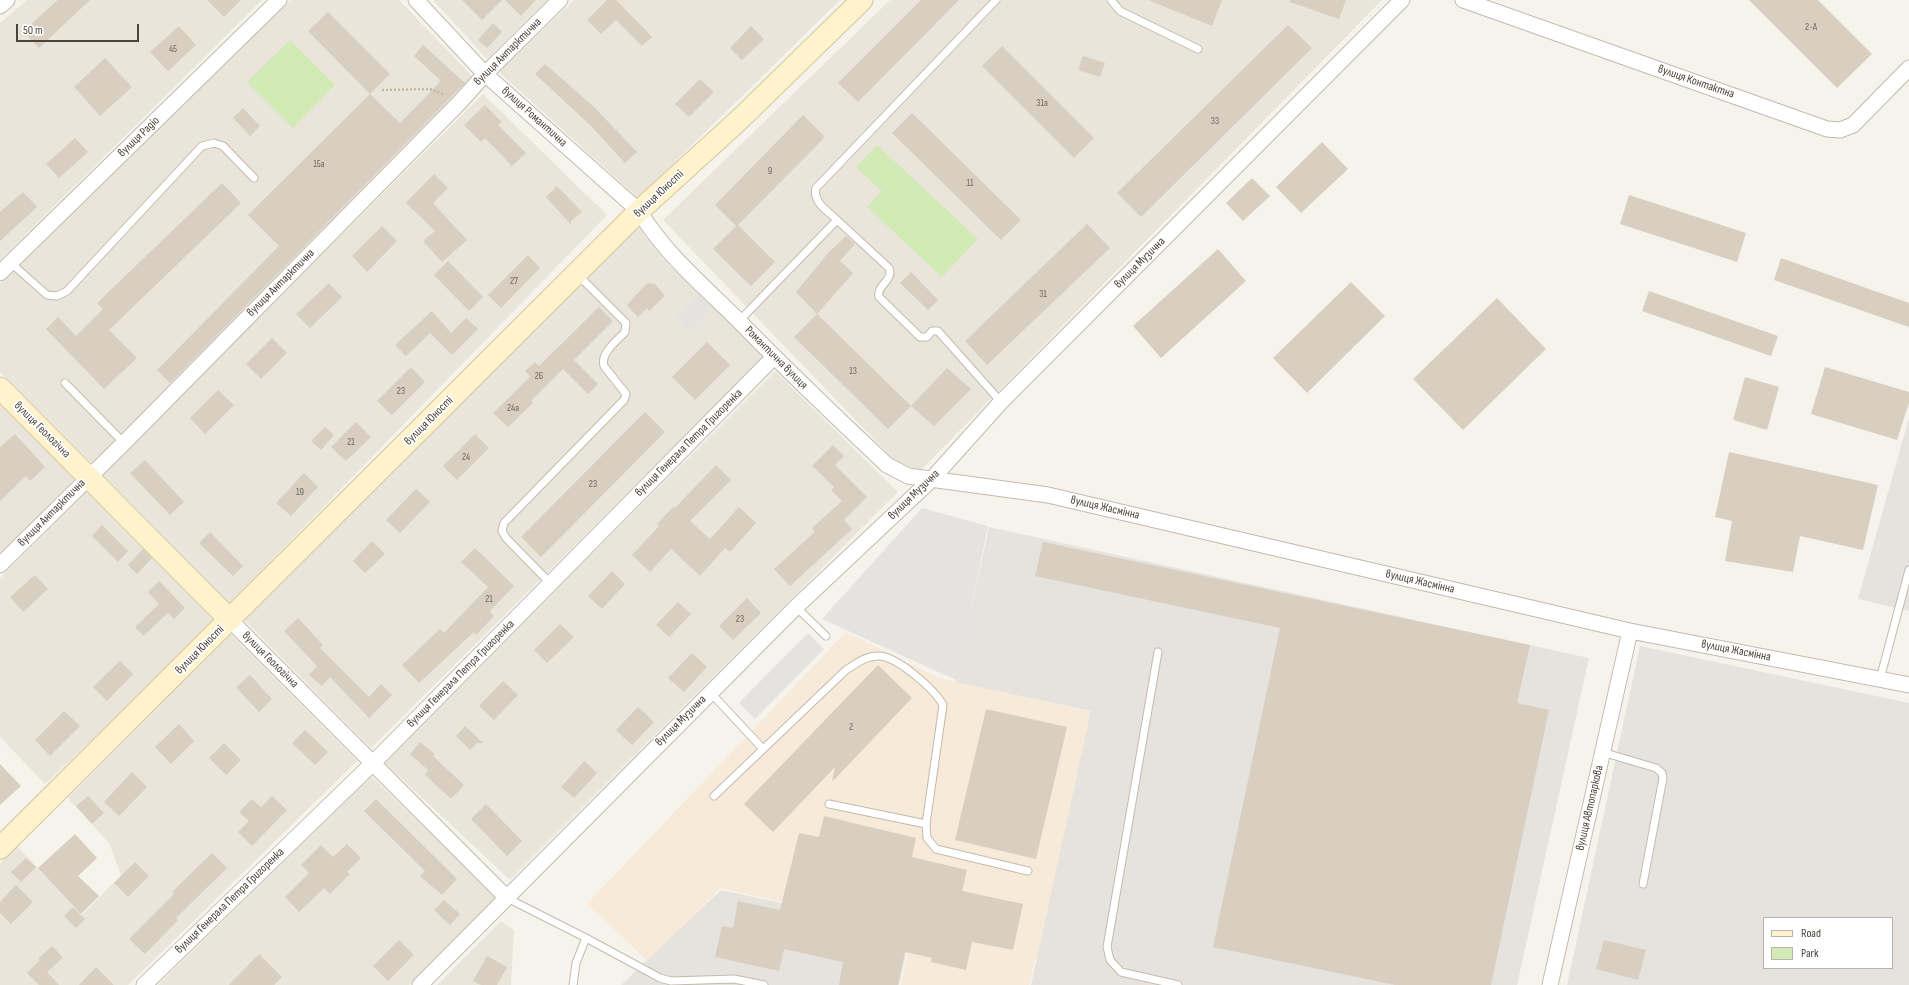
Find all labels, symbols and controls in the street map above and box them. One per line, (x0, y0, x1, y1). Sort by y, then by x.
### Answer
street label: вулиця Антарктична (471, 15, 545, 89)
scale bar (18, 16, 141, 42)
house number: 2-А (1805, 21, 1817, 33)
text: 50 m (23, 23, 43, 38)
house number: 45 (169, 43, 177, 55)
street label: вулиця Контактна (1656, 62, 1736, 102)
street label: вулиця Романтична (498, 84, 570, 150)
house number: 31а (1036, 97, 1048, 109)
street label: вулиця Радіо (115, 114, 163, 160)
house number: 33 (1211, 115, 1219, 127)
house number: 15а (313, 158, 325, 170)
house number: 9 (768, 165, 772, 177)
street label: вулиця Юності (631, 167, 687, 221)
house number: 11 (967, 177, 973, 189)
street label: вулиця Музична (1112, 235, 1168, 291)
street label: вулиця Антарктична (244, 246, 318, 320)
house number: 27 (510, 275, 518, 287)
house number: 31 (1039, 288, 1047, 300)
street label: Романтична вулиця (742, 324, 810, 392)
house number: 13 (849, 365, 857, 377)
house number: 26 (535, 370, 543, 382)
house number: 23 (397, 385, 405, 397)
street label: вулиця Генерала Петра Григоренка (632, 386, 746, 500)
street label: вулиця Юності (402, 394, 456, 448)
street label: вулиця Геологічна (11, 399, 73, 461)
house number: 24а (507, 402, 519, 414)
house number: 21 (347, 436, 355, 448)
house number: 24 (462, 451, 470, 463)
street label: вулиця Музична (885, 467, 943, 523)
street label: вулиця Антарктична (15, 476, 89, 550)
house number: 23 (589, 478, 597, 490)
house number: 19 (296, 486, 304, 498)
street label: вулиця Жасмінна (1069, 493, 1141, 523)
street label: вулиця Жасмінна (1384, 567, 1456, 597)
house number: 21 (485, 593, 493, 605)
house number: 23 (736, 613, 744, 625)
street label: вулиця Генерала Петра Григоренка (404, 617, 518, 731)
street label: вулиця Юності (173, 623, 227, 677)
street label: вулиця Геологічна (239, 629, 301, 691)
street label: вулиця Жасмінна (1700, 637, 1772, 665)
street label: вулиця Музична (653, 693, 709, 749)
house number: 2 (849, 721, 853, 733)
street label: вулиця Автопаркова (1573, 764, 1607, 852)
street label: вулиця Генерала Петра Григоренка (172, 845, 288, 957)
legend (1763, 917, 1893, 969)
text: Road (1801, 926, 1821, 941)
text: Park (1801, 946, 1819, 961)

